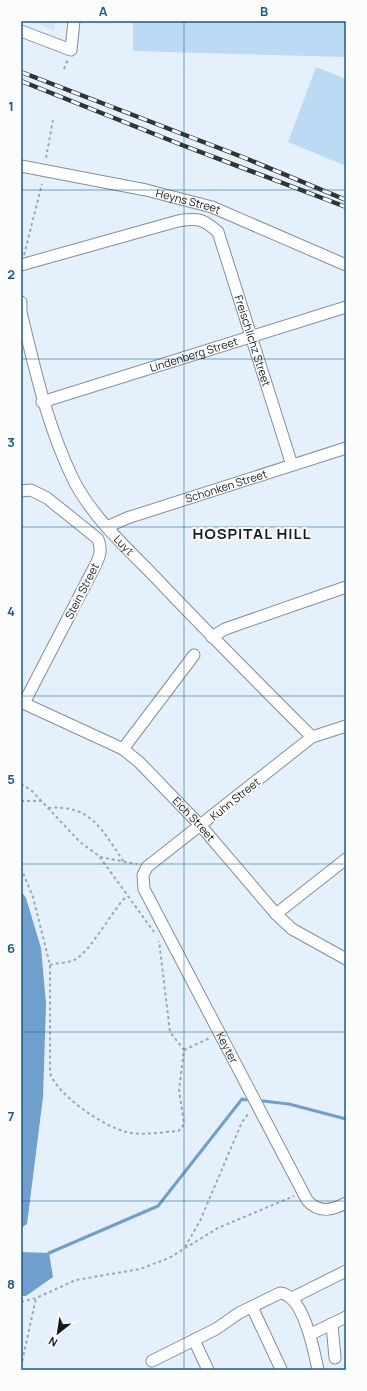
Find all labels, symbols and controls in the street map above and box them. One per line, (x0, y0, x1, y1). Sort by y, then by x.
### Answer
text: A (99, 2, 108, 20)
text: B (260, 2, 268, 20)
text: 1 (8, 97, 14, 115)
street label: Heyns Street (154, 185, 223, 217)
text: 2 (7, 265, 15, 283)
street label: Freischlichz Street (232, 293, 275, 388)
street label: Lindenberg Street (148, 333, 240, 375)
text: 3 (7, 433, 15, 451)
street label: Schonken Street (183, 466, 269, 506)
district label: HOSPITAL HILL (193, 523, 311, 544)
street label: Luyt (111, 532, 137, 558)
street label: Stein Street (61, 560, 102, 621)
text: 4 (7, 602, 15, 620)
text: 5 (7, 770, 15, 788)
street label: Kuhn Street (207, 774, 263, 823)
street label: Eich Street (169, 793, 219, 844)
text: 6 (7, 939, 15, 957)
street label: Keyter (213, 1029, 242, 1066)
text: 7 (8, 1107, 15, 1125)
text: 8 (7, 1275, 15, 1293)
north arrow (38, 1313, 78, 1353)
text: N (45, 1334, 60, 1351)

